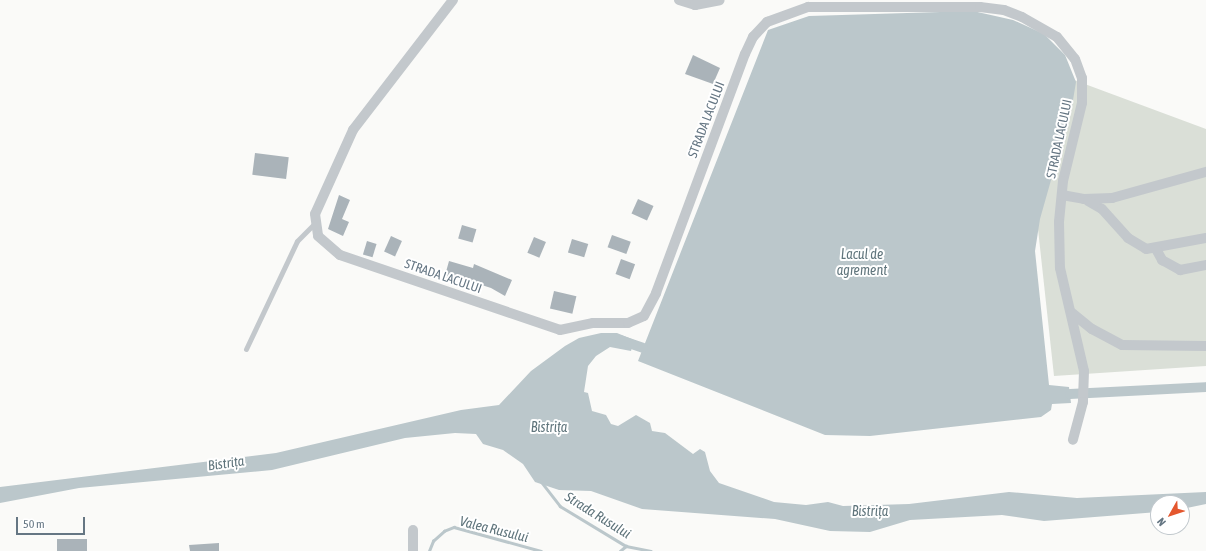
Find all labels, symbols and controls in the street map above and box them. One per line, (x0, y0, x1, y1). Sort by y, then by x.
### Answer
street label: STRADA LACULUI (685, 80, 729, 160)
street label: STRADA LACULUI (1044, 98, 1076, 180)
water label: Lacul de agrement (837, 246, 887, 278)
street label: STRADA LACULUI (402, 257, 484, 297)
water label: Bistrița (531, 419, 567, 435)
water label: Bistrița (207, 452, 245, 474)
water label: Strada Rusului (562, 488, 634, 542)
north arrow (1150, 495, 1190, 535)
water label: Bistrița (852, 503, 888, 519)
scale bar (18, 509, 87, 535)
water label: Valea Rusului (458, 512, 530, 546)
text: N (1155, 516, 1168, 528)
text: 50 m (23, 517, 45, 531)

